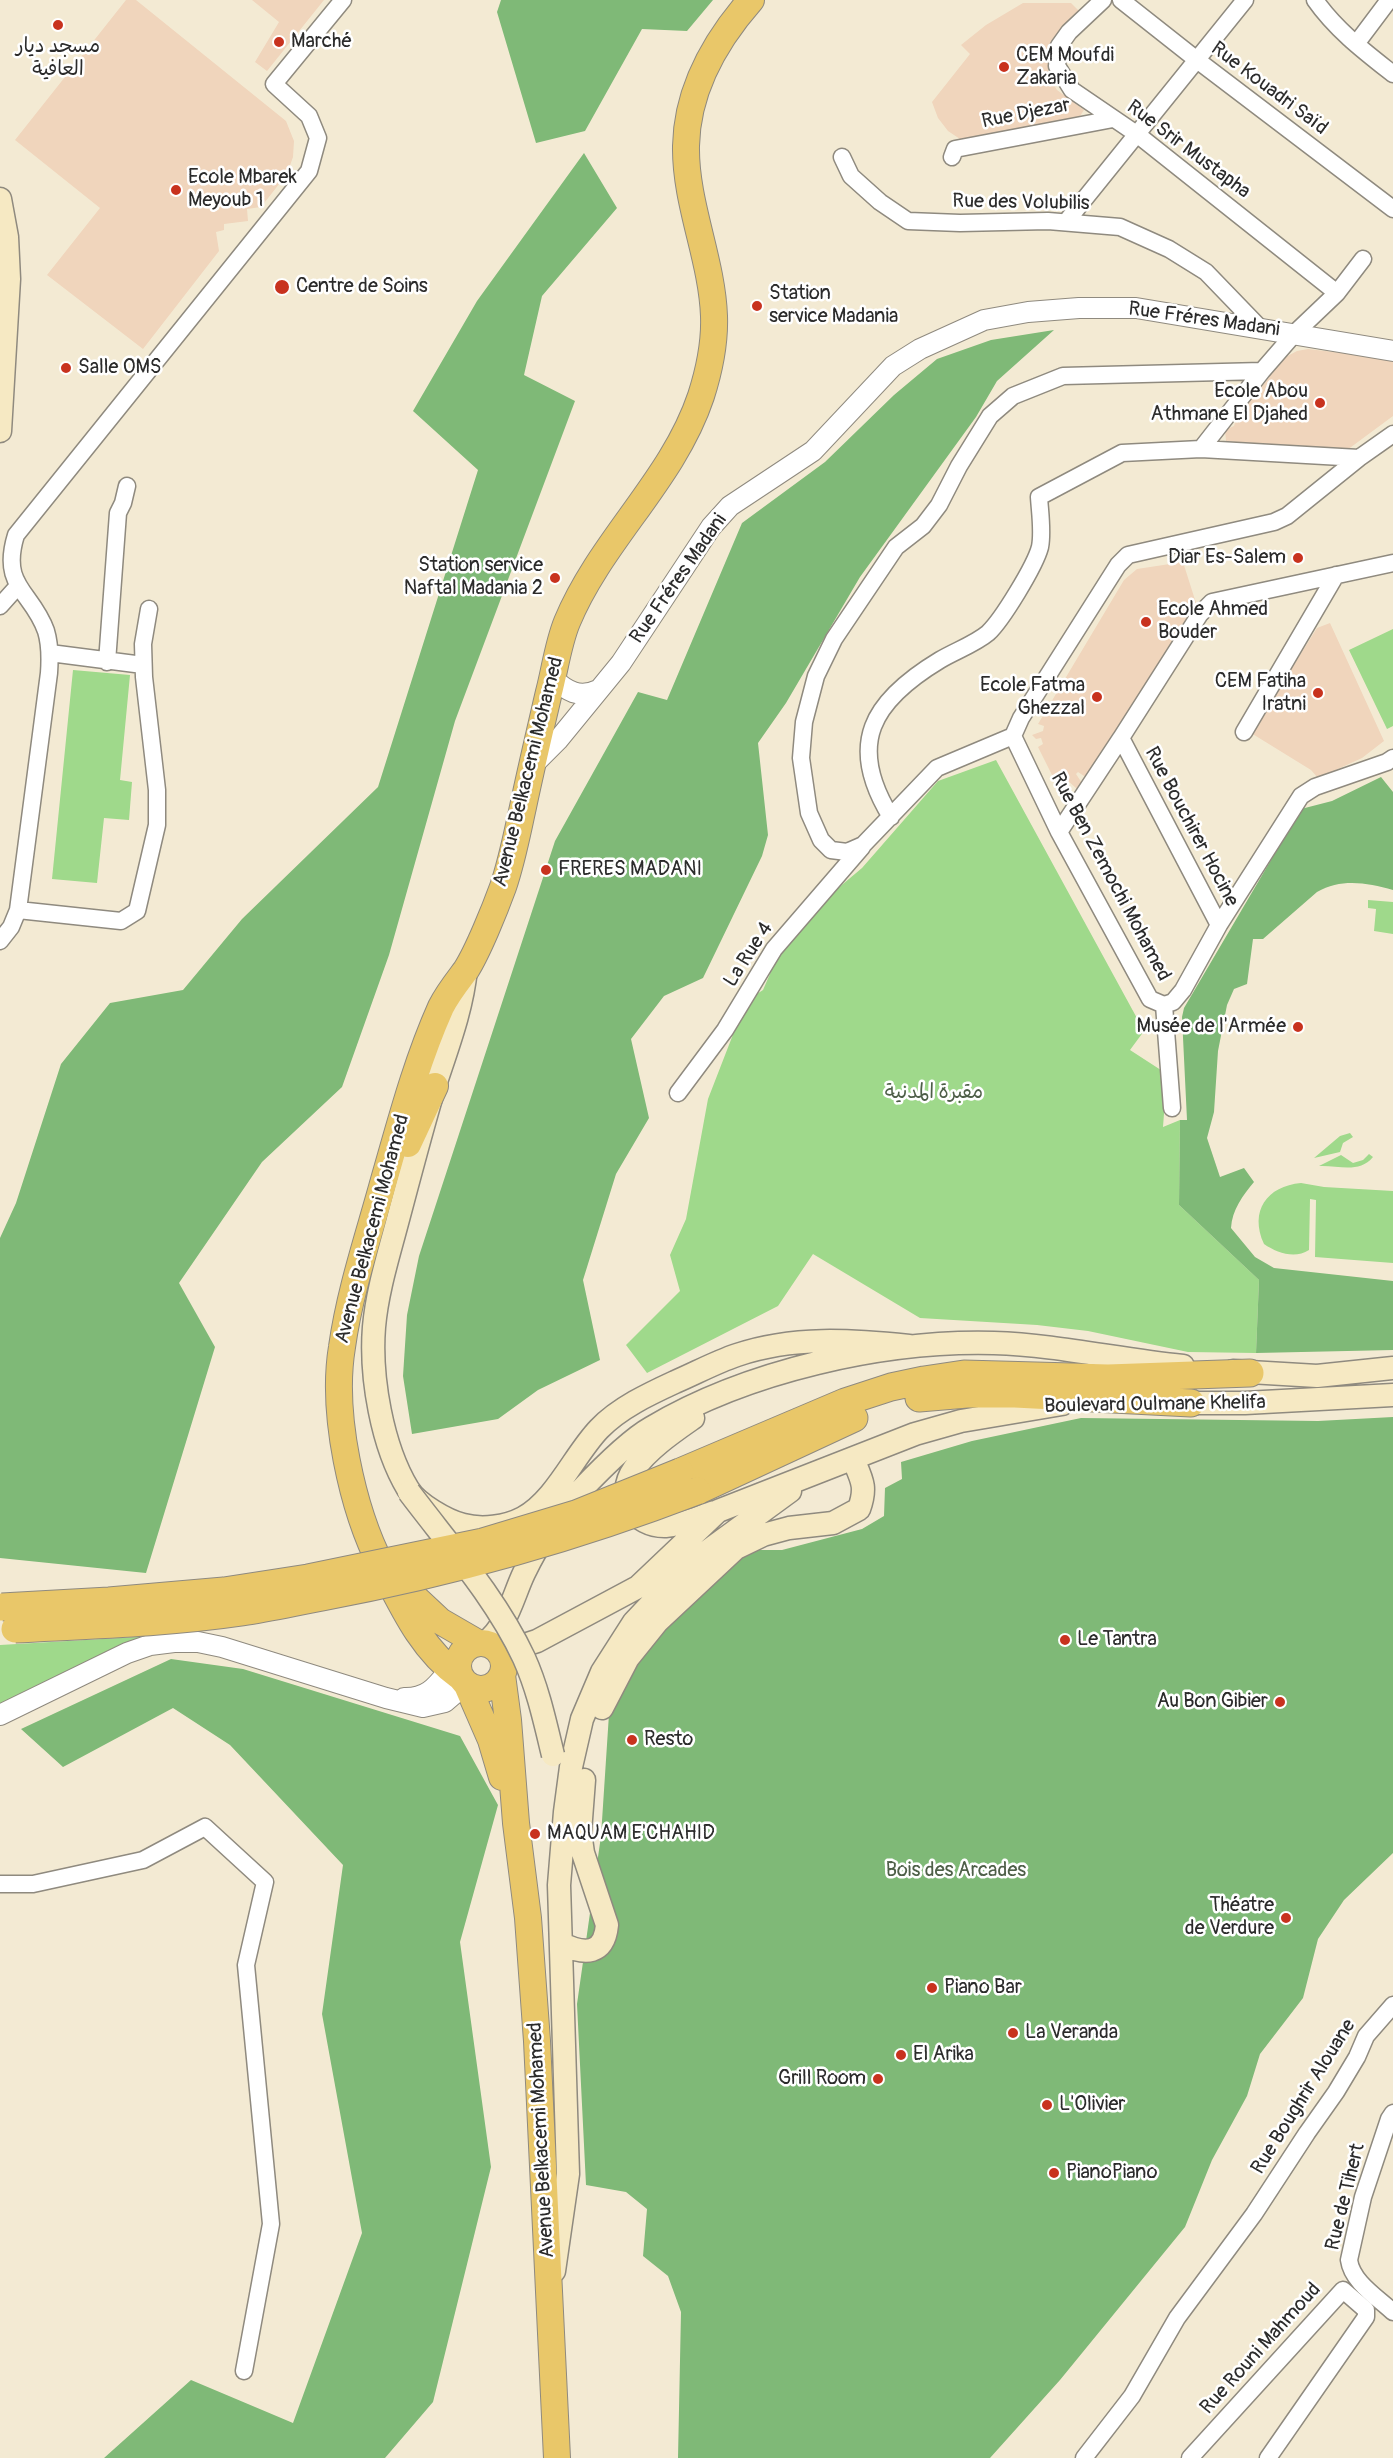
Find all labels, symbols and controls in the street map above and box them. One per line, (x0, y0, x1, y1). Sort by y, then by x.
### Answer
marker: مسجد ديار العافية (51, 18, 65, 32)
place label: Marché (291, 30, 352, 54)
place label: مسجد ديار العافية (16, 35, 100, 82)
marker: Marché (272, 35, 286, 49)
street label: Rue Kouadri Saïd (1206, 37, 1332, 141)
place label: CEM Moufdi Zakaria (1016, 44, 1114, 91)
marker: CEM Moufdi Zakaria (997, 60, 1011, 74)
street label: Rue Djezar (980, 94, 1072, 134)
street label: Rue Srir Mustapha (1121, 96, 1255, 204)
place label: Ecole Mbarek Meyoub 1 (188, 166, 297, 213)
marker: Ecole Mbarek Meyoub 1 (169, 183, 183, 197)
street label: Rue des Volubilis (952, 190, 1090, 216)
place label: Centre de Soins (296, 275, 428, 299)
marker: Centre de Soins (273, 278, 291, 296)
place label: Station service Madania (769, 282, 898, 329)
street label: Rue Fréres Madani (1127, 297, 1281, 343)
marker: Station service Madania (750, 299, 764, 313)
place label: Salle OMS (78, 356, 161, 380)
marker: Salle OMS (59, 361, 73, 375)
place label: Ecole Abou Athmane El Djahed (1151, 380, 1308, 427)
marker: Ecole Abou Athmane El Djahed (1313, 396, 1327, 410)
street label: Rue Fréres Madani (625, 510, 733, 648)
place label: Diar Es-Salem (1168, 546, 1286, 570)
marker: Diar Es-Salem (1291, 551, 1305, 565)
place label: Station service Naftal Madania 2 (404, 554, 543, 601)
marker: Station service Naftal Madania 2 (548, 571, 562, 585)
place label: Ecole Ahmed Bouder (1158, 598, 1268, 645)
marker: Ecole Ahmed Bouder (1139, 615, 1153, 629)
street label: Avenue Belkacemi Mohamed (489, 655, 569, 889)
place label: CEM Fatiha Iratni (1215, 670, 1306, 717)
place label: Ecole Fatma Ghezzal (980, 674, 1085, 721)
marker: CEM Fatiha Iratni (1311, 686, 1325, 700)
marker: Ecole Fatma Ghezzal (1090, 690, 1104, 704)
street label: Rue Bouchirer Hocine (1139, 743, 1243, 911)
street label: Rue Ben Zemochi Mohamed (1045, 769, 1175, 985)
place label: FRERES MADANI (558, 858, 702, 882)
marker: FRERES MADANI (539, 863, 553, 877)
street label: La Rue 4 (719, 918, 779, 992)
place label: Musée de l'Armée (1136, 1015, 1286, 1039)
marker: Musée de l'Armée (1291, 1020, 1305, 1034)
park label: مقبرة المدنية (885, 1081, 983, 1105)
street label: Avenue Belkacemi Mohamed (331, 1112, 415, 1346)
street label: Boulevard Oulmane Khelifa (1044, 1391, 1266, 1419)
place label: Le Tantra (1077, 1628, 1157, 1652)
marker: Le Tantra (1058, 1633, 1072, 1647)
place label: Au Bon Gibier (1157, 1690, 1268, 1714)
marker: Au Bon Gibier (1273, 1695, 1287, 1709)
place label: Resto (644, 1728, 693, 1752)
marker: Resto (625, 1733, 639, 1747)
place label: MAQUAM E'CHAHID (547, 1822, 715, 1846)
marker: MAQUAM E'CHAHID (528, 1827, 542, 1841)
park label: Bois des Arcades (886, 1859, 1026, 1883)
place label: Théatre de Verdure (1185, 1894, 1274, 1941)
marker: Théatre de Verdure (1279, 1911, 1293, 1925)
place label: Piano Bar (944, 1976, 1022, 2000)
marker: Piano Bar (925, 1981, 939, 1995)
street label: Rue Boughrir Alouane (1247, 2015, 1361, 2179)
street label: Avenue Belkacemi Mohamed (524, 2021, 560, 2259)
place label: La Veranda (1025, 2021, 1118, 2045)
marker: La Veranda (1006, 2026, 1020, 2040)
place label: El Arika (913, 2043, 974, 2067)
marker: El Arika (894, 2048, 908, 2062)
place label: Grill Room (778, 2067, 866, 2091)
marker: Grill Room (871, 2072, 885, 2086)
place label: L'Olivier (1059, 2093, 1125, 2117)
marker: L'Olivier (1040, 2098, 1054, 2112)
street label: Rue de Tihert (1321, 2141, 1371, 2253)
place label: PianoPiano (1066, 2161, 1158, 2185)
marker: PianoPiano (1047, 2166, 1061, 2180)
street label: Rue Rouni Mahmoud (1196, 2278, 1326, 2420)

